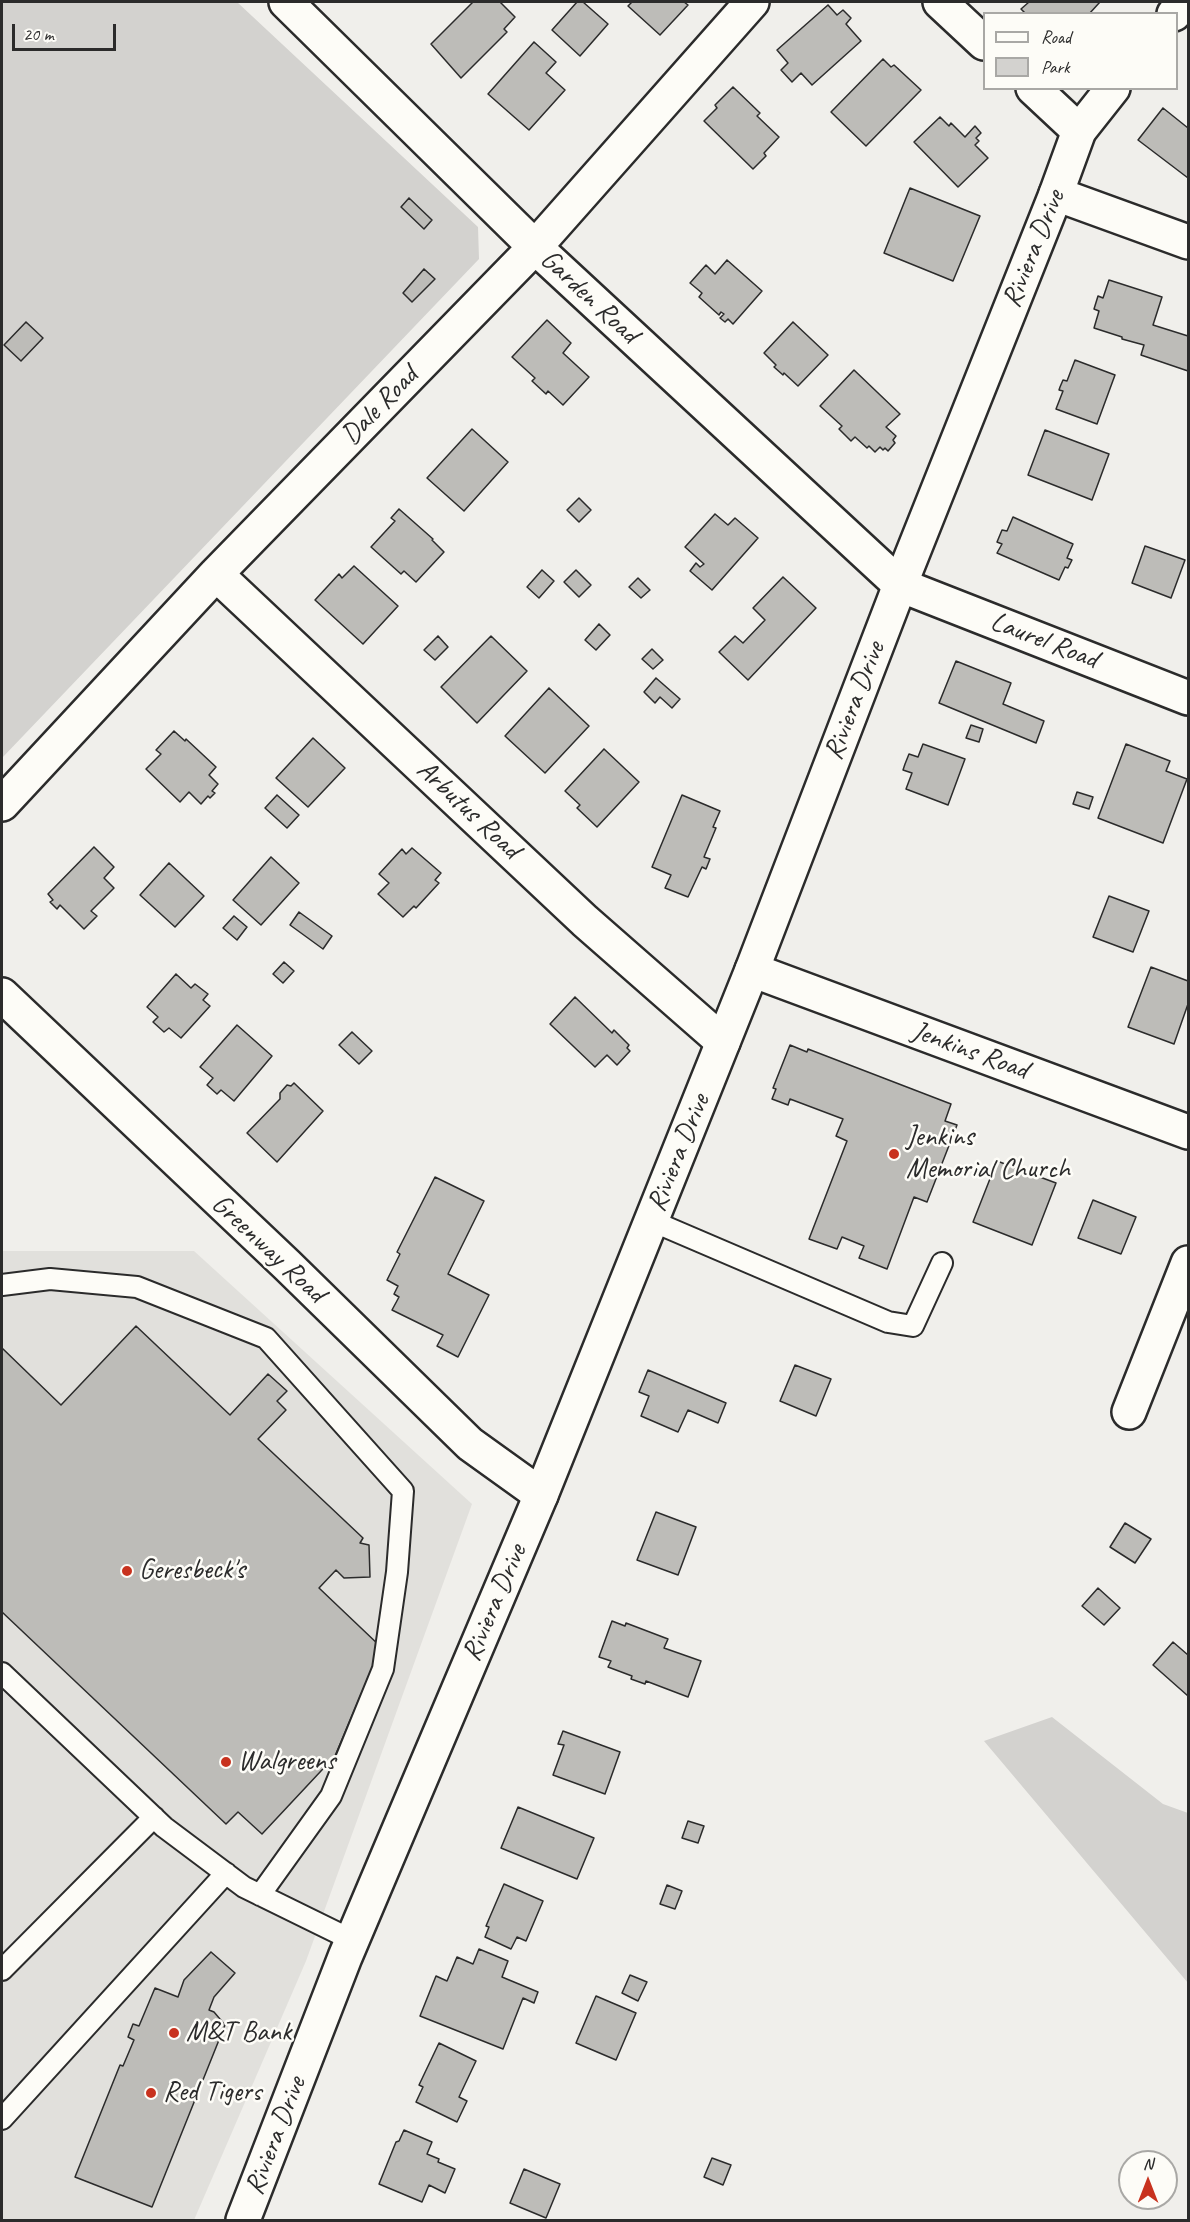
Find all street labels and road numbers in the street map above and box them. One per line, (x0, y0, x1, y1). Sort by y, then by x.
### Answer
street label: Riviera Drive (995, 185, 1073, 313)
street label: Garden Road (533, 243, 645, 351)
street label: Dale Road (335, 360, 425, 452)
street label: Laurel Road (986, 605, 1102, 677)
street label: Riviera Drive (817, 637, 893, 765)
street label: Arbutus Road (409, 754, 527, 866)
street label: Jenkins Road (907, 1014, 1033, 1088)
street label: Riviera Drive (640, 1089, 718, 1217)
street label: Greenway Road (204, 1188, 332, 1310)
street label: Riviera Drive (455, 1540, 535, 1666)
street label: Riviera Drive (238, 2072, 314, 2200)

